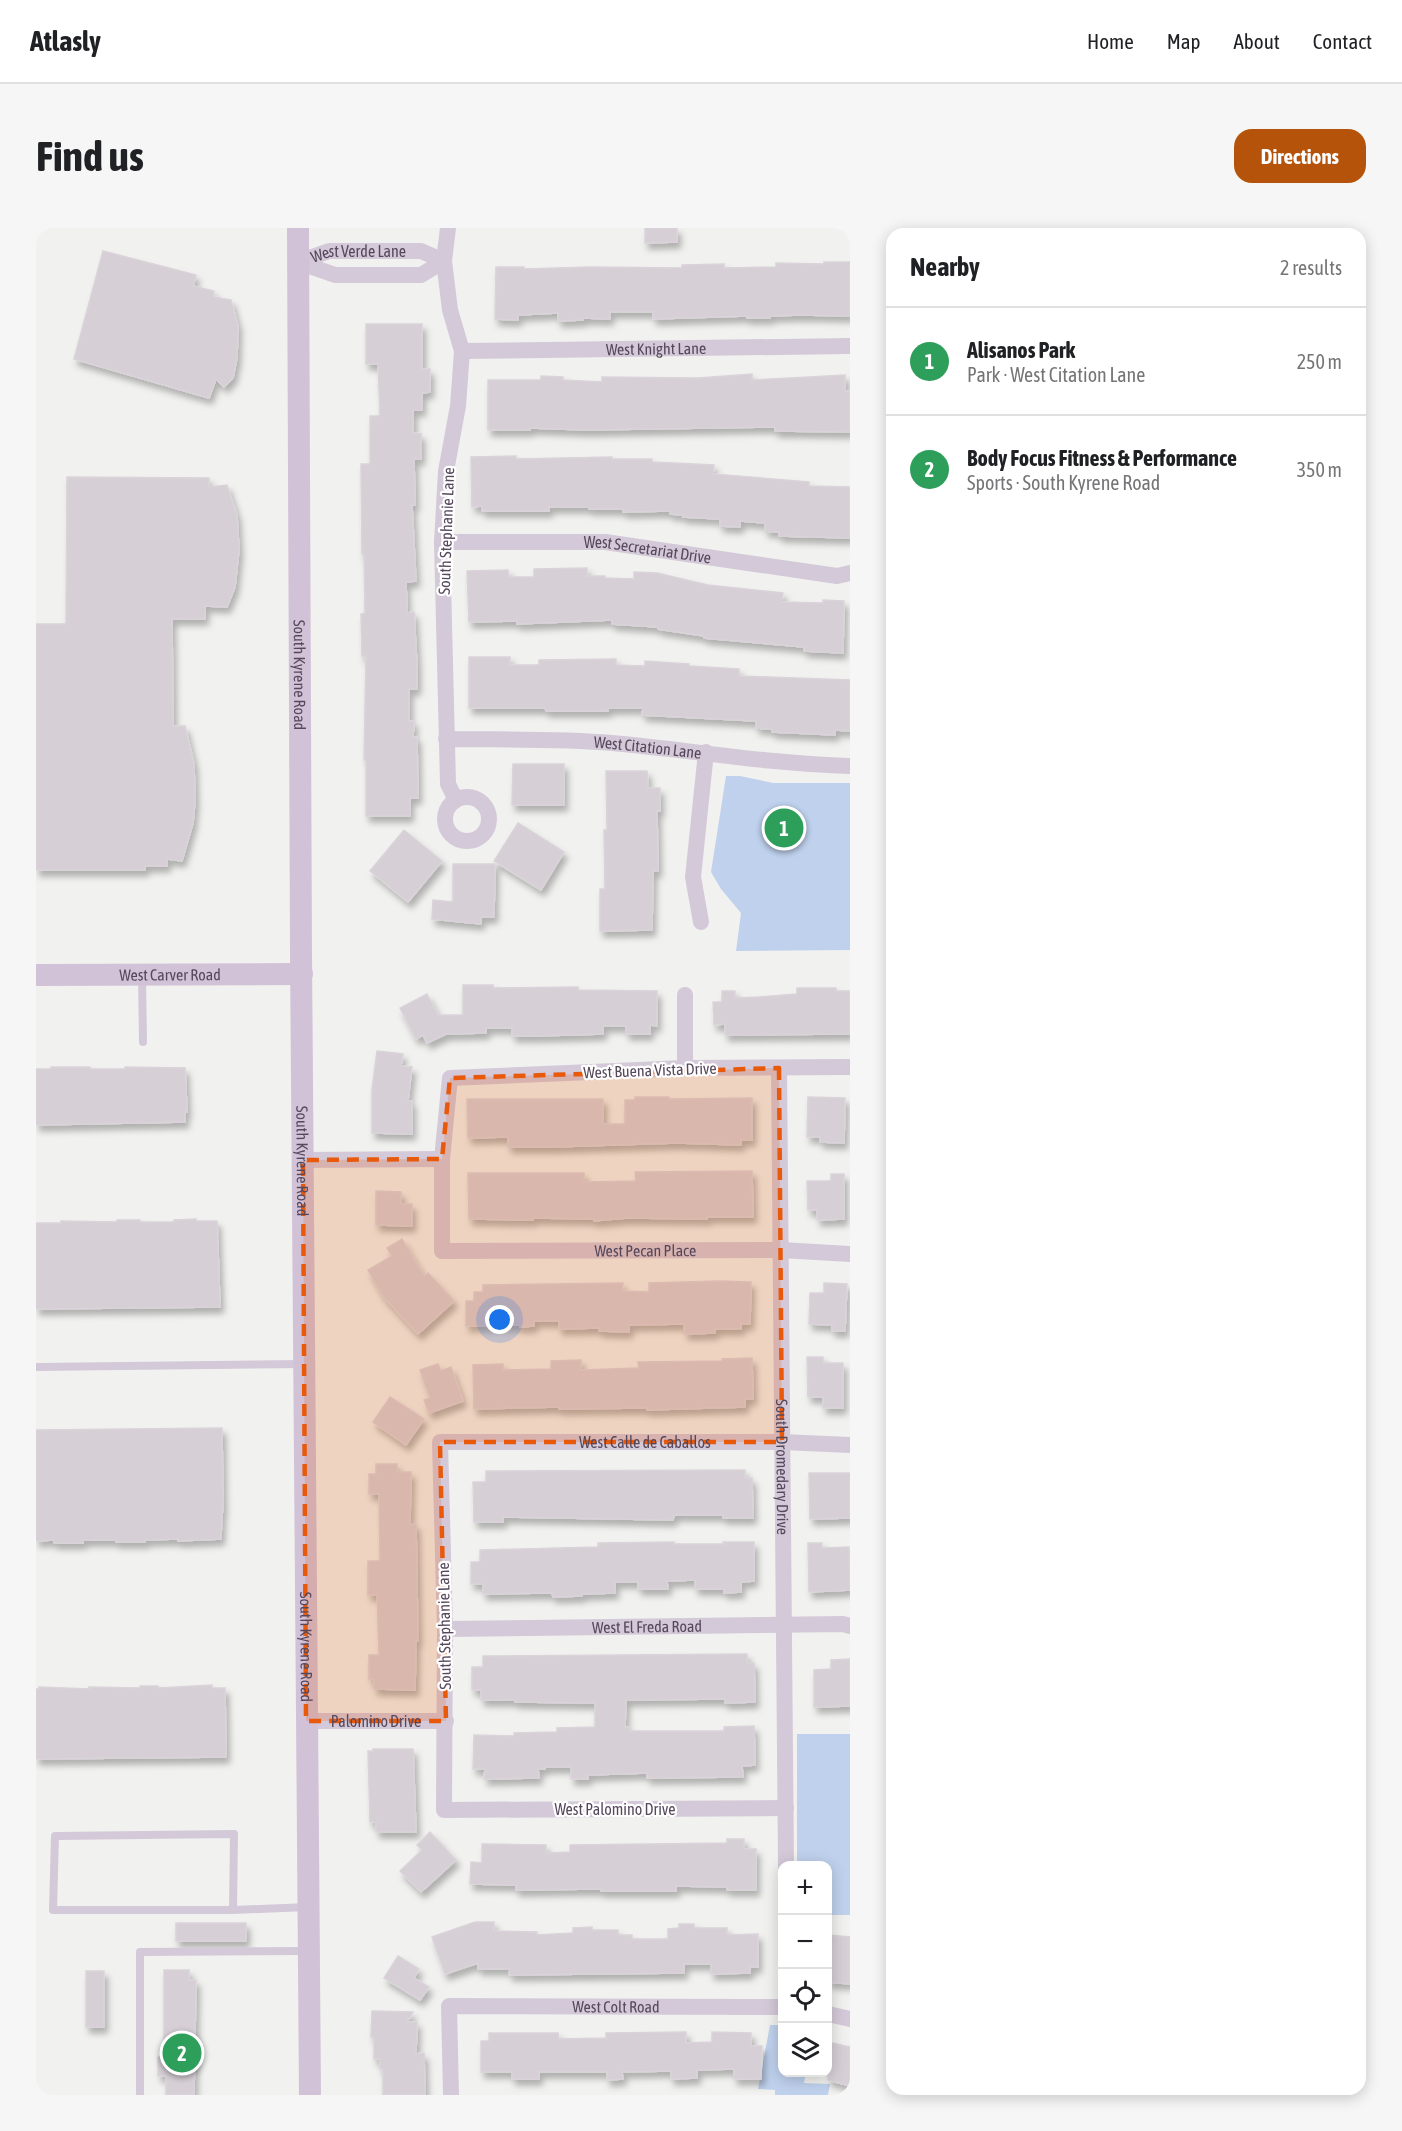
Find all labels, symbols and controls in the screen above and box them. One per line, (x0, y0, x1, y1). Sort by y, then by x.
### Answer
text: Atlasly (30, 25, 101, 57)
text: Home (1087, 29, 1134, 53)
text: Map (1167, 29, 1201, 53)
text: About (1234, 29, 1280, 53)
text: Contact (1313, 29, 1372, 53)
button: Directions (1234, 129, 1366, 183)
text: Find us (36, 132, 144, 180)
street label: West Verde Lane (308, 242, 406, 266)
text: Nearby (910, 252, 980, 282)
text: 2 results (1280, 256, 1342, 279)
text: Alisanos Park (967, 337, 1075, 363)
street label: West Knight Lane (606, 339, 706, 358)
text: 1 (925, 350, 934, 373)
text: 250 m (1297, 350, 1342, 373)
text: Park · West Citation Lane (967, 363, 1145, 386)
text: Body Focus Fitness & Performance (967, 445, 1237, 471)
text: 2 (925, 458, 934, 481)
text: 350 m (1297, 458, 1342, 481)
street label: South Stephanie Lane (435, 467, 458, 595)
text: Sports · South Kyrene Road (967, 471, 1160, 494)
street label: West Secretariat Drive (584, 533, 712, 566)
street label: South Kyrene Road (290, 620, 309, 730)
street label: West Citation Lane (593, 733, 703, 762)
pin: 1 (764, 806, 804, 850)
street label: West Carver Road (119, 965, 221, 984)
street label: West Buena Vista Drive (583, 1059, 717, 1081)
street label: South Kyrene Road (293, 1106, 312, 1216)
street label: West Pecan Place (594, 1241, 696, 1260)
your location (485, 1305, 514, 1334)
street label: South Dromedary Drive (773, 1399, 792, 1535)
street label: West Calle de Caballos (579, 1433, 711, 1451)
street label: South Stephanie Lane (434, 1562, 455, 1690)
street label: South Kyrene Road (296, 1592, 316, 1702)
street label: West El Freda Road (592, 1617, 702, 1636)
street label: Palomino Drive (331, 1712, 421, 1730)
street label: West Palomino Drive (554, 1800, 676, 1818)
map controls (778, 1861, 832, 2077)
button: + (778, 1861, 832, 1915)
button: − (778, 1915, 832, 1969)
button: locate (778, 1969, 832, 2023)
street label: West Colt Road (572, 1997, 660, 2016)
button: layers (778, 2023, 832, 2077)
pin: 2 (162, 2030, 202, 2076)

